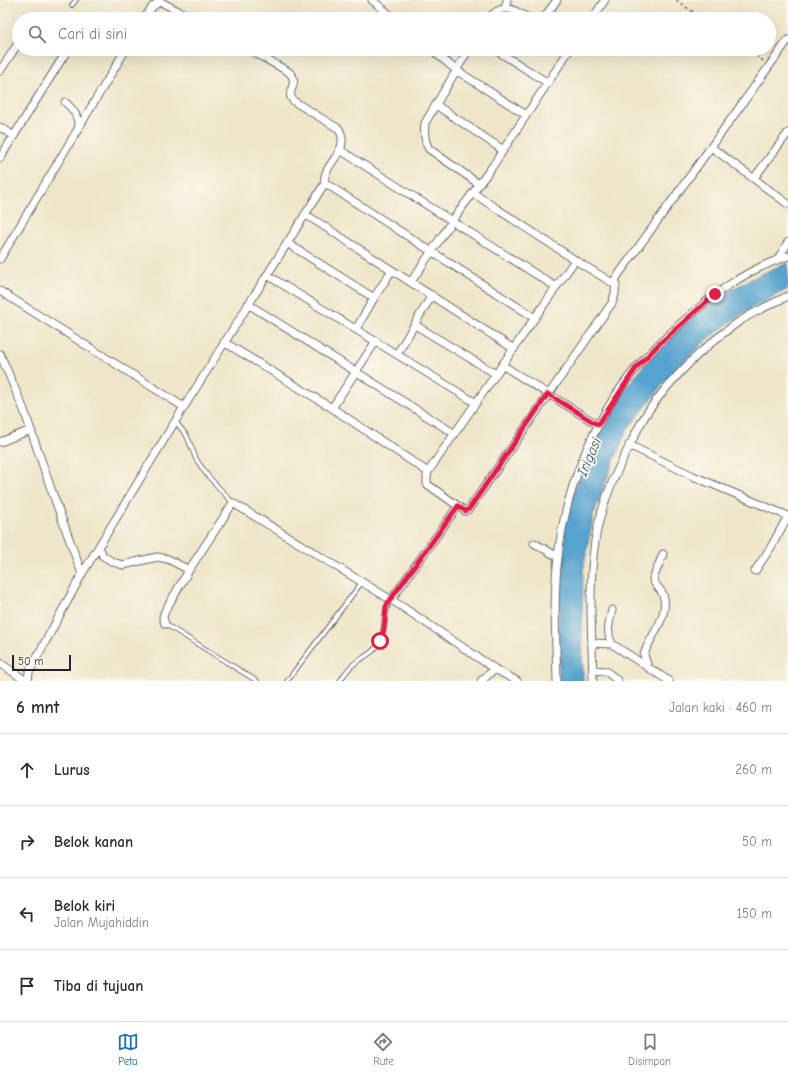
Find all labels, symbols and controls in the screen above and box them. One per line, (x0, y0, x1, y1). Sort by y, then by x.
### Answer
search box (12, 12, 776, 56)
icon: search (26, 23, 48, 45)
text: Cari di sini (58, 25, 127, 43)
route end (706, 285, 724, 303)
water label: Irigasi (572, 434, 605, 480)
route start (371, 632, 389, 650)
scale bar (12, 653, 71, 672)
text: 50 m (18, 655, 43, 668)
text: 6 mnt (16, 698, 59, 717)
text: Jalan kaki · 460 m (669, 700, 772, 715)
icon: ahead (16, 759, 38, 781)
text: Lurus (54, 761, 90, 779)
text: 260 m (735, 762, 772, 777)
icon: right (16, 831, 38, 853)
text: Belok kanan (54, 833, 133, 851)
text: 50 m (742, 834, 772, 849)
text: Belok kiri (54, 897, 115, 915)
icon: left (16, 903, 38, 925)
text: 150 m (737, 906, 772, 921)
text: Jalan Mujahiddin (54, 915, 149, 930)
icon: arrive (16, 975, 38, 997)
text: Tiba di tujuan (54, 977, 143, 995)
tab: Peta (117, 1031, 139, 1068)
tab: Rute (372, 1031, 394, 1068)
tab: Disimpan (628, 1031, 671, 1068)

